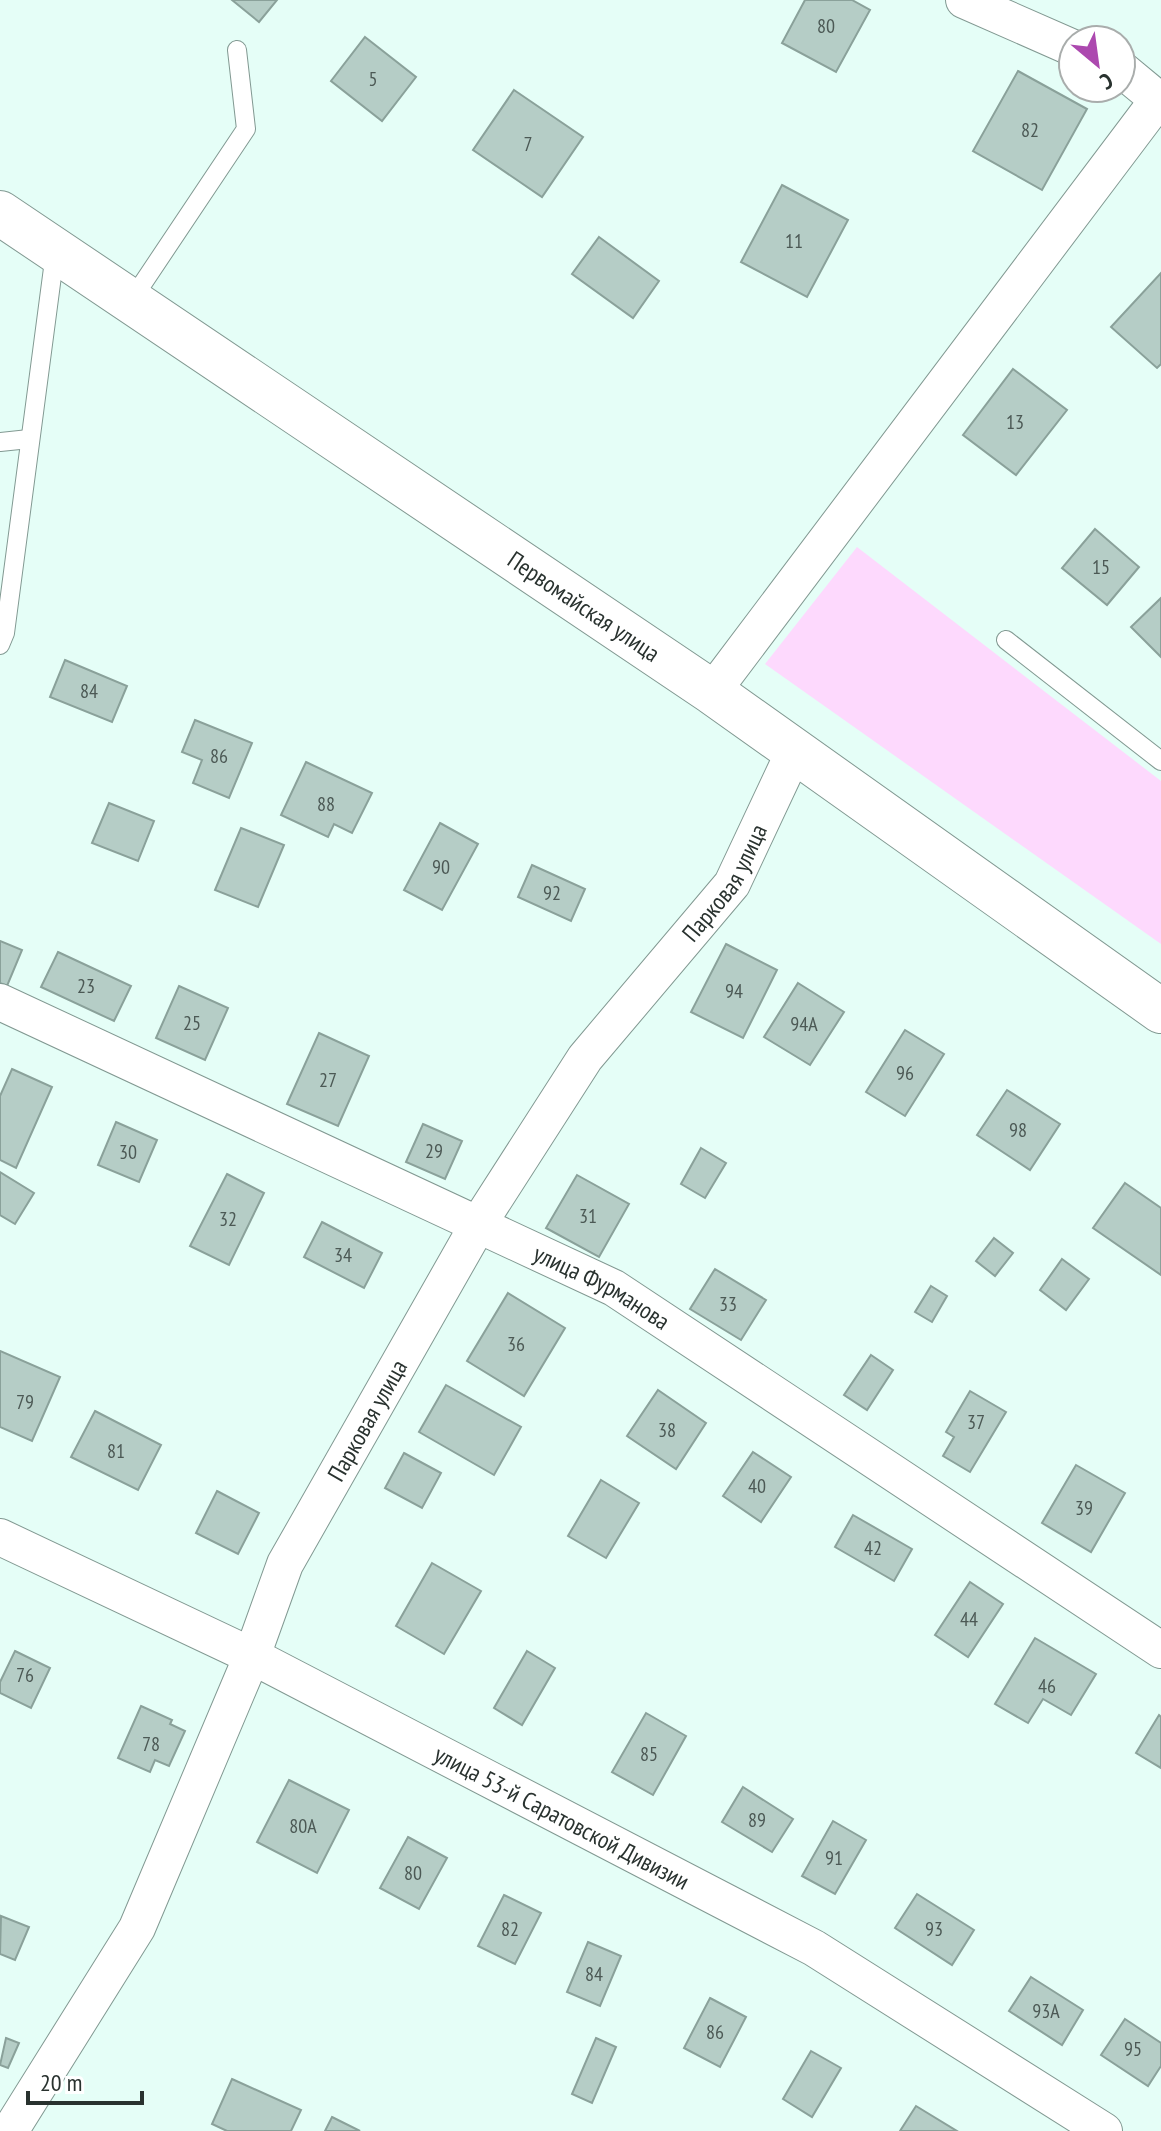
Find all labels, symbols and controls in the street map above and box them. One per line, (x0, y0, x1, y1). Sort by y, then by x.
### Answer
house number: 80 (817, 13, 835, 39)
north arrow (1057, 24, 1137, 104)
house number: 5 (369, 66, 378, 92)
text: С (1096, 67, 1118, 96)
house number: 82 (1021, 117, 1039, 143)
house number: 7 (524, 131, 533, 157)
house number: 11 (785, 228, 803, 254)
house number: 13 (1006, 409, 1024, 435)
street label: Первомайская улица (502, 544, 666, 668)
house number: 15 (1092, 554, 1110, 580)
house number: 84 (80, 678, 98, 704)
house number: 86 (210, 743, 228, 769)
house number: 88 (317, 791, 335, 817)
street label: Парковая улица (675, 819, 774, 948)
house number: 90 (432, 854, 450, 880)
house number: 92 (543, 880, 561, 906)
house number: 23 (77, 973, 95, 999)
house number: 94 (725, 978, 743, 1004)
house number: 25 (183, 1010, 201, 1036)
house number: 94А (790, 1011, 818, 1037)
house number: 96 (896, 1060, 914, 1086)
house number: 27 (319, 1067, 337, 1093)
house number: 98 (1009, 1117, 1027, 1143)
house number: 29 (425, 1138, 443, 1164)
house number: 30 (119, 1139, 137, 1165)
house number: 31 (579, 1203, 597, 1229)
house number: 32 (219, 1206, 237, 1232)
street label: улица Фурманова (529, 1237, 676, 1336)
house number: 34 (334, 1242, 352, 1268)
house number: 33 (719, 1291, 737, 1317)
house number: 36 (507, 1331, 525, 1357)
street label: Парковая улица (320, 1354, 414, 1486)
house number: 79 (16, 1389, 34, 1415)
house number: 37 (967, 1409, 985, 1435)
house number: 38 (658, 1417, 676, 1443)
house number: 81 (107, 1438, 125, 1464)
house number: 40 (748, 1473, 766, 1499)
house number: 39 (1075, 1495, 1093, 1521)
house number: 42 (864, 1535, 882, 1561)
house number: 44 (960, 1606, 978, 1632)
house number: 76 (16, 1662, 34, 1688)
house number: 46 (1038, 1673, 1056, 1699)
house number: 78 (142, 1731, 160, 1757)
street label: улица 53-й Саратовской Дивизии (429, 1738, 695, 1896)
house number: 85 (640, 1741, 658, 1767)
house number: 89 (748, 1807, 766, 1833)
house number: 80А (289, 1813, 317, 1839)
house number: 91 (825, 1845, 843, 1871)
house number: 80 (404, 1860, 422, 1886)
house number: 82 (501, 1916, 519, 1942)
house number: 93 (925, 1916, 943, 1942)
house number: 84 (585, 1961, 603, 1987)
house number: 93А (1032, 1998, 1060, 2024)
house number: 86 (706, 2019, 724, 2045)
house number: 95 (1124, 2036, 1142, 2062)
scale bar (28, 2055, 142, 2105)
text: 20 m (40, 2067, 82, 2098)

